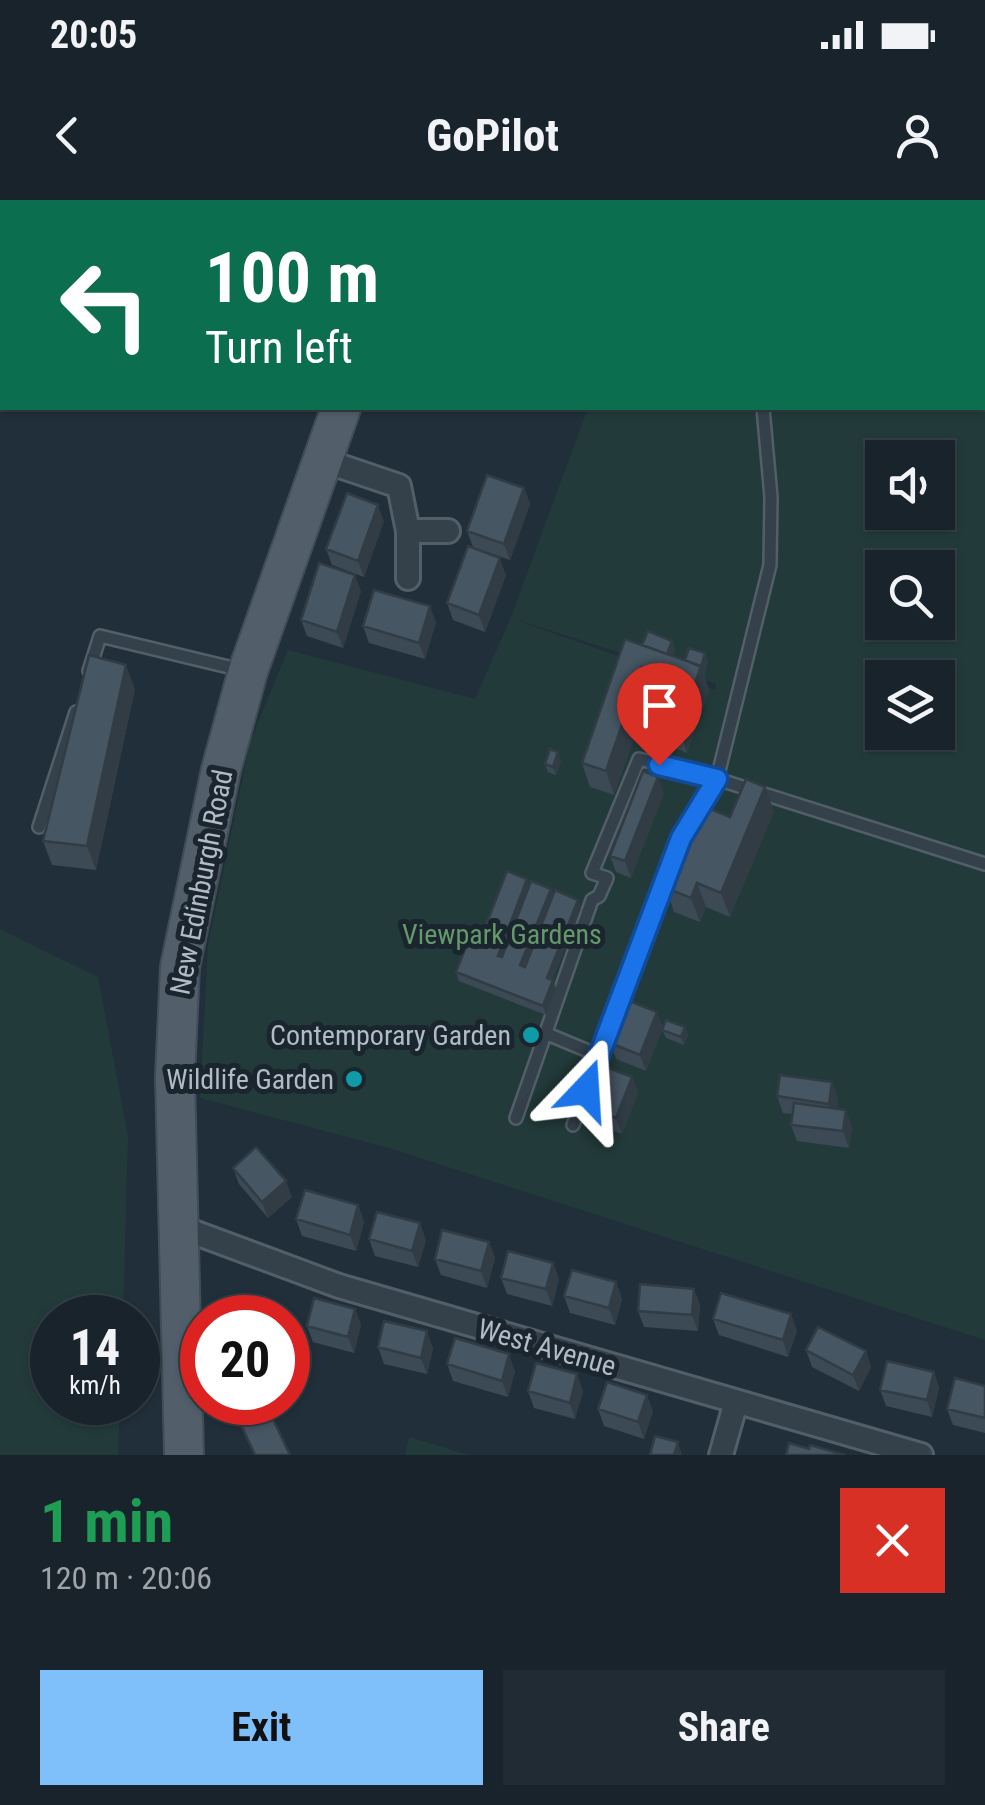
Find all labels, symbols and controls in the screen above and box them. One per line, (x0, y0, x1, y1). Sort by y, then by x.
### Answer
text: 20:05 (50, 13, 137, 57)
icon: back (40, 108, 95, 163)
icon: person (890, 108, 945, 163)
text: GoPilot (426, 109, 559, 162)
text: 100 m (205, 237, 379, 319)
icon: left (40, 240, 170, 370)
text: Turn left (205, 321, 353, 374)
map controls (865, 440, 955, 750)
button: sound (865, 440, 955, 530)
button: search (865, 550, 955, 640)
button: layers (865, 660, 955, 750)
pin (617, 663, 702, 766)
icon: arrive (632, 678, 687, 733)
street label: New Edinburgh Road (164, 767, 239, 997)
park label: Viewpark Gardens (402, 918, 602, 951)
place label: Contemporary Garden (270, 1019, 511, 1052)
marker: Contemporary Garden (520, 1024, 542, 1046)
position arrow (534, 1038, 638, 1142)
place label: Wildlife Garden (166, 1063, 334, 1096)
marker: Wildlife Garden (343, 1068, 365, 1090)
speed limit sign: 20 (180, 1295, 310, 1425)
street label: West Avenue (474, 1312, 620, 1383)
text: 14 (70, 1319, 120, 1377)
text: km/h (69, 1371, 121, 1400)
text: 1 min (40, 1486, 173, 1557)
button: close (840, 1488, 945, 1593)
text: 120 m · 20:06 (40, 1559, 212, 1597)
button: Exit (40, 1670, 483, 1785)
button: Share (503, 1670, 945, 1785)

